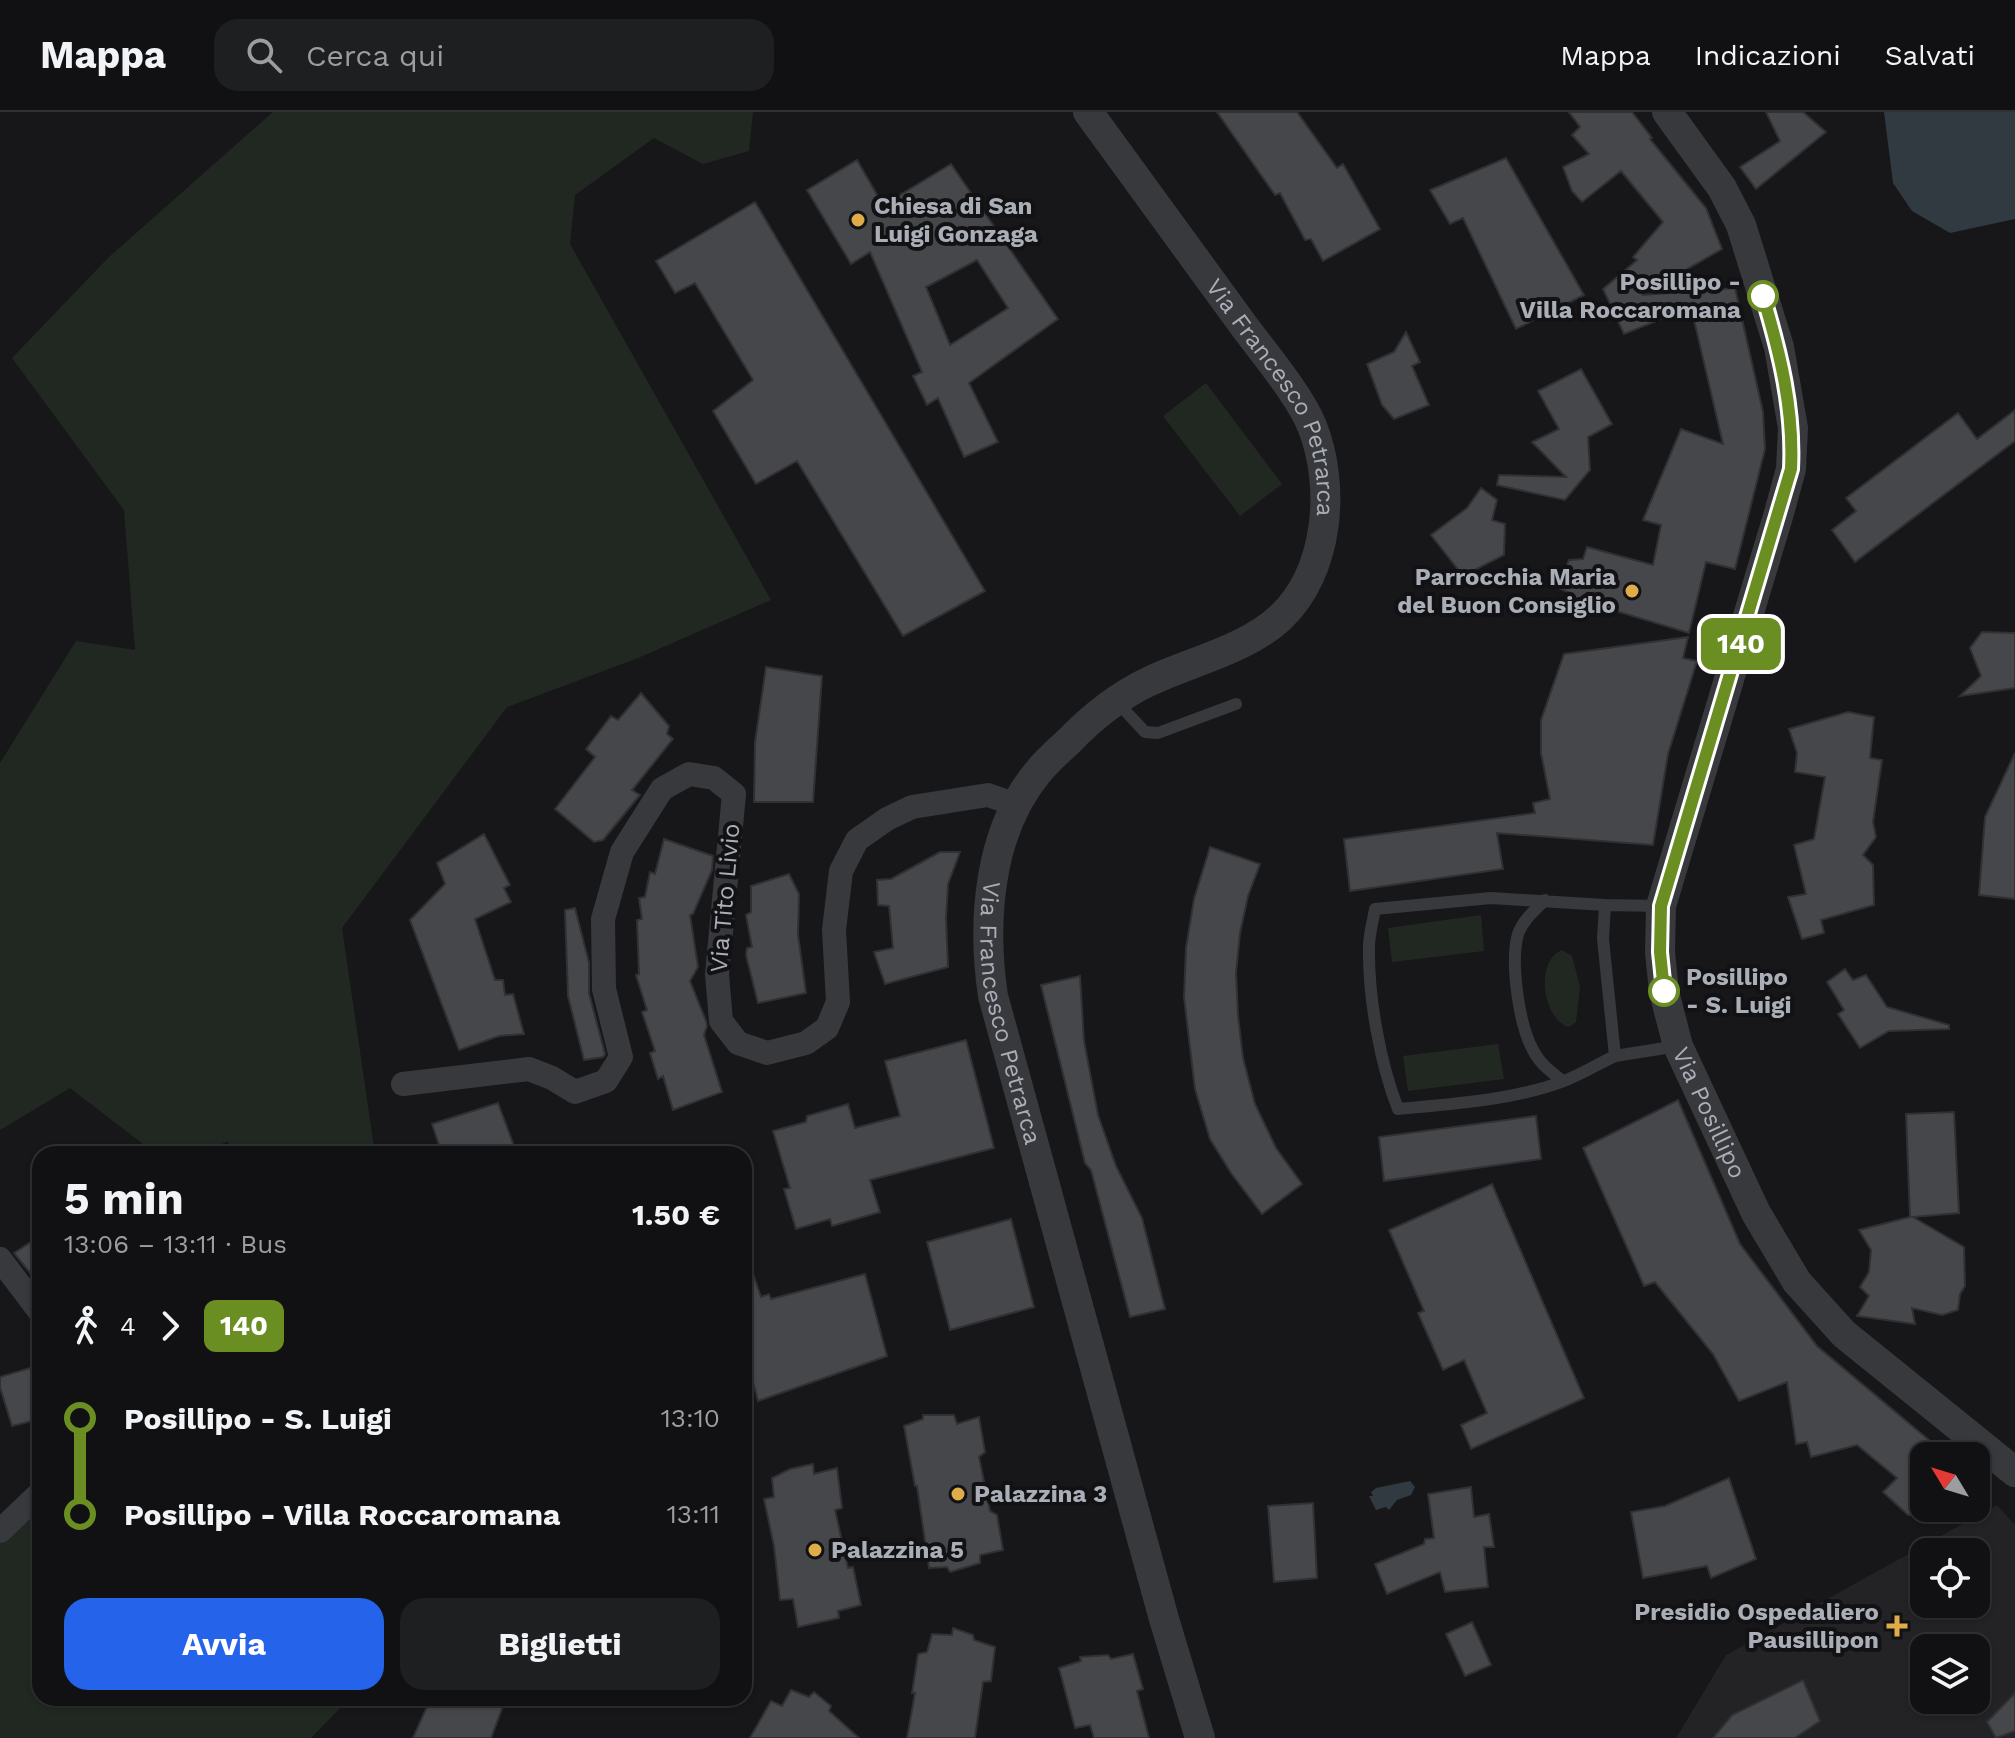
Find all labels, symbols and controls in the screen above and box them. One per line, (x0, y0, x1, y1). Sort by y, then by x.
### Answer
search box (214, 19, 774, 91)
text: Mappa (40, 33, 166, 77)
icon: search (242, 33, 286, 77)
text: Cerca qui (306, 38, 444, 73)
text: Mappa (1560, 39, 1651, 72)
text: Indicazioni (1695, 39, 1841, 72)
text: Salvati (1885, 39, 1975, 72)
place label: Chiesa di San Luigi Gonzaga (874, 192, 1038, 248)
marker: Chiesa di San Luigi Gonzaga (849, 211, 867, 229)
place label: Posillipo - Villa Roccaromana (1520, 268, 1741, 324)
street label: Via Francesco Petrarca (1200, 273, 1339, 517)
marker: Posillipo - Villa Roccaromana (1748, 281, 1778, 311)
place label: Parrocchia Maria del Buon Consiglio (1397, 563, 1616, 619)
marker: Parrocchia Maria del Buon Consiglio (1623, 582, 1641, 600)
line badge: 140 (1695, 618, 1787, 670)
text: 140 (1717, 627, 1765, 660)
street label: Via Tito Livio (705, 822, 745, 974)
street label: Via Francesco Petrarca (974, 879, 1047, 1147)
place label: Posillipo - S. Luigi (1686, 963, 1791, 1019)
marker: Posillipo - S. Luigi (1649, 976, 1679, 1006)
street label: Via Posillipo (1666, 1043, 1752, 1183)
text: 5 min (64, 1173, 184, 1225)
text: 1.50 € (632, 1197, 720, 1232)
text: 13:06 – 13:11 · Bus (64, 1229, 287, 1259)
icon: walk (64, 1304, 108, 1348)
icon: forward (148, 1304, 192, 1348)
text: 140 (220, 1309, 268, 1342)
text: 4 (120, 1311, 136, 1341)
text: Posillipo - S. Luigi (124, 1401, 392, 1436)
text: 13:10 (661, 1403, 720, 1433)
north arrow (1910, 1442, 1990, 1522)
map controls (1910, 1442, 1990, 1714)
place label: Palazzina 3 (974, 1480, 1107, 1508)
marker: Palazzina 3 (949, 1485, 967, 1503)
text: Posillipo - Villa Roccaromana (124, 1497, 560, 1532)
text: 13:11 (667, 1499, 720, 1529)
place label: Palazzina 5 (831, 1536, 964, 1564)
button: locate (1910, 1538, 1990, 1618)
marker: Palazzina 5 (806, 1541, 824, 1559)
button: Avvia (64, 1598, 384, 1690)
button: Biglietti (400, 1598, 720, 1690)
place label: Presidio Ospedaliero Pausillipon (1634, 1598, 1879, 1654)
marker: Presidio Ospedaliero Pausillipon (1886, 1615, 1908, 1637)
button: layers (1910, 1634, 1990, 1714)

